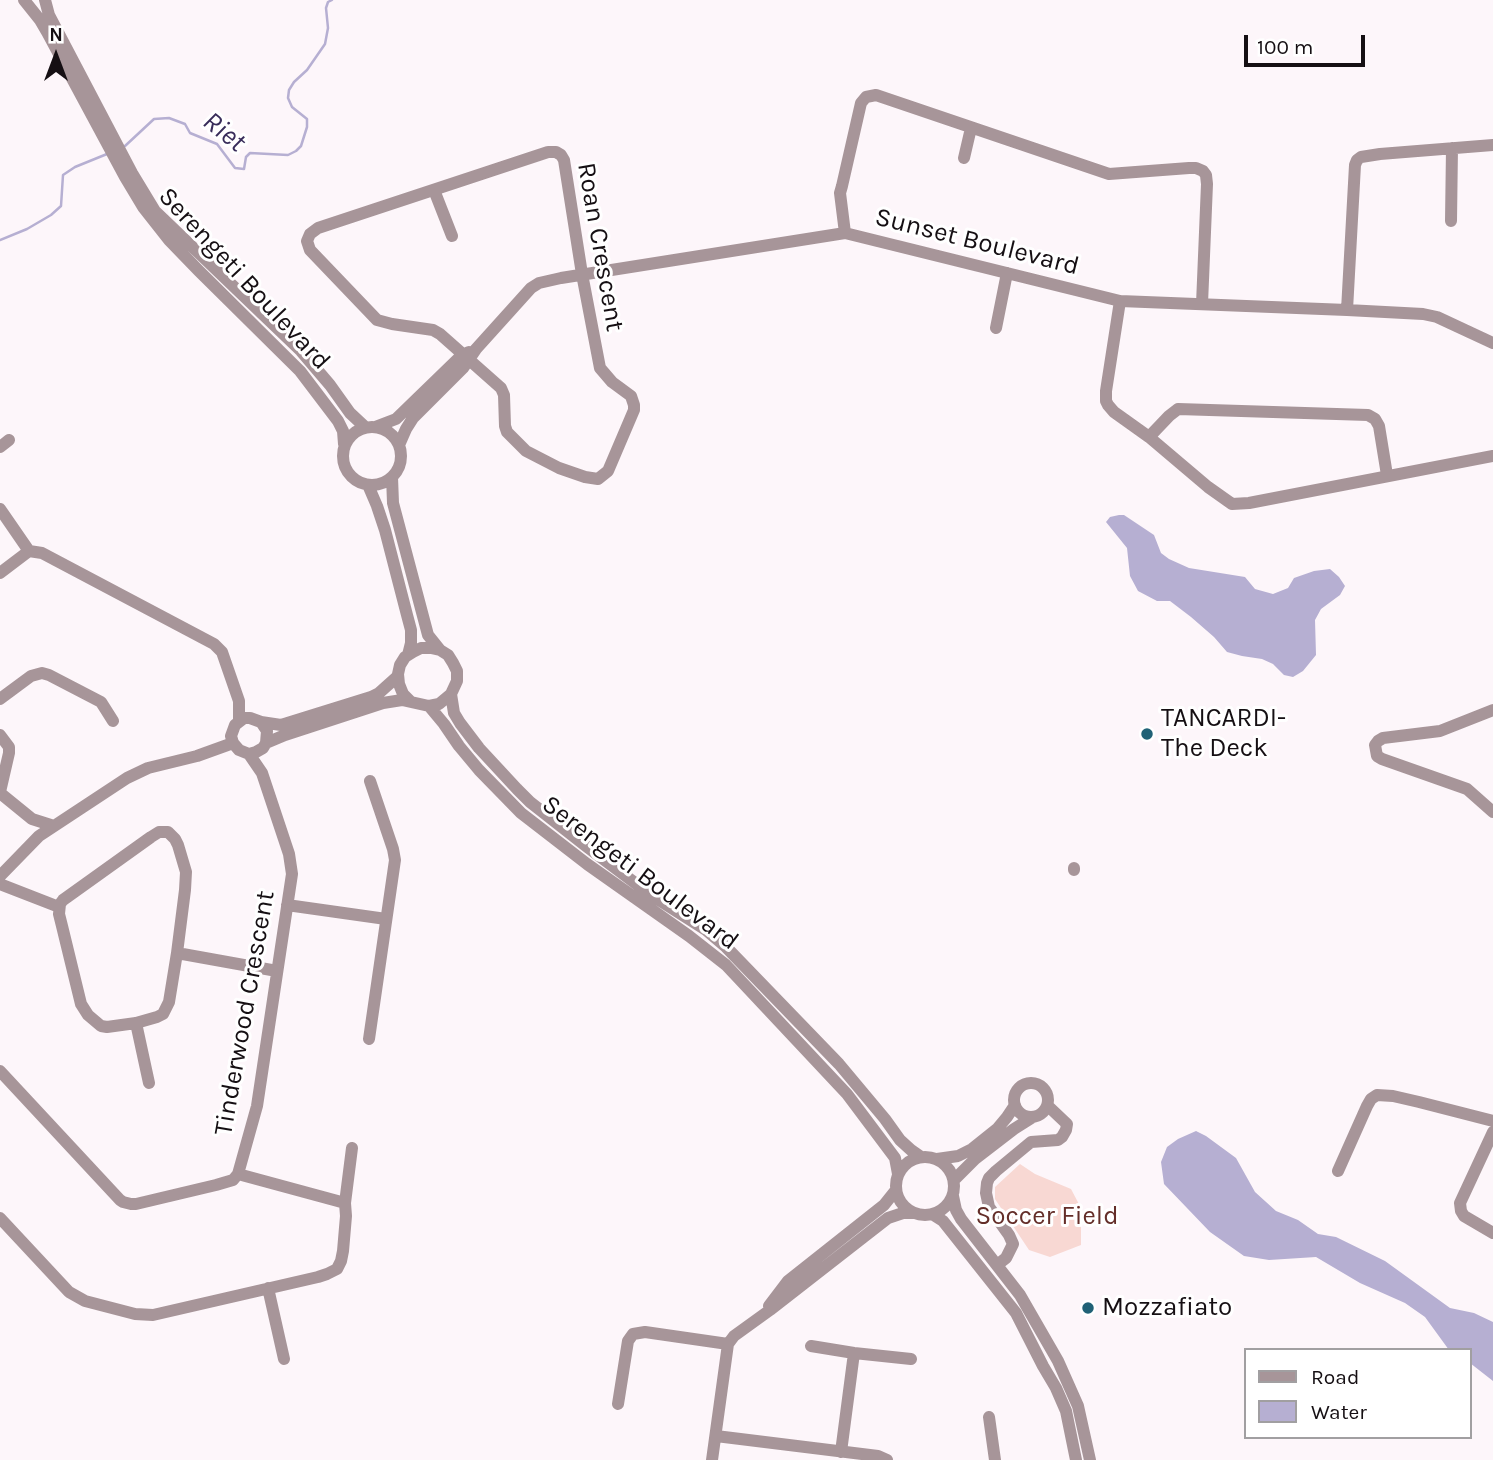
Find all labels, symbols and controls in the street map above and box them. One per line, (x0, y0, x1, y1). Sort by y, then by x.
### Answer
north arrow (21, 21, 91, 91)
scale bar (1248, 21, 1369, 65)
text: N (49, 24, 63, 46)
text: 100 m (1257, 35, 1314, 59)
water label: Riet (196, 105, 252, 159)
street label: Roan Crescent (570, 160, 630, 334)
street label: Serengeti Boulevard (151, 181, 337, 377)
street label: Sunset Boulevard (872, 202, 1082, 282)
place label: TANCARDI- The Deck (1161, 703, 1286, 764)
marker: TANCARDI- The Deck (1139, 726, 1155, 742)
street label: Serengeti Boulevard (536, 789, 744, 957)
street label: Tinderwood Crescent (208, 888, 282, 1138)
park label: Soccer Field (975, 1201, 1119, 1233)
place label: Mozzafiato (1102, 1292, 1232, 1324)
marker: Mozzafiato (1080, 1300, 1096, 1316)
legend (1244, 1348, 1472, 1439)
text: Road (1311, 1365, 1359, 1389)
text: Water (1311, 1400, 1367, 1424)

